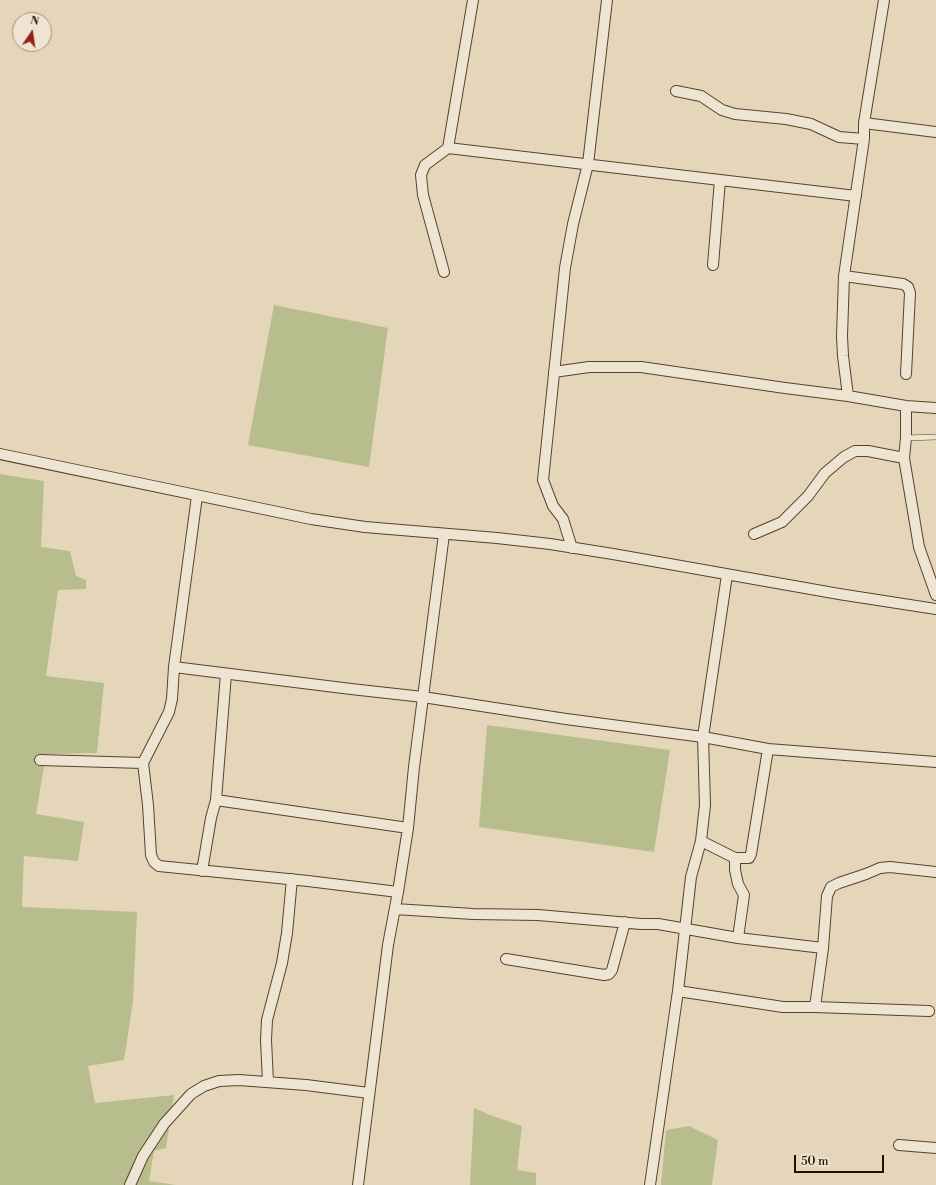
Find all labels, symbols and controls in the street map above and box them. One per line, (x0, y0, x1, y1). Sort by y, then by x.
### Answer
north arrow (12, 12, 52, 52)
text: N (29, 13, 40, 29)
scale bar (796, 1147, 886, 1173)
text: 50 m (801, 1154, 829, 1169)

